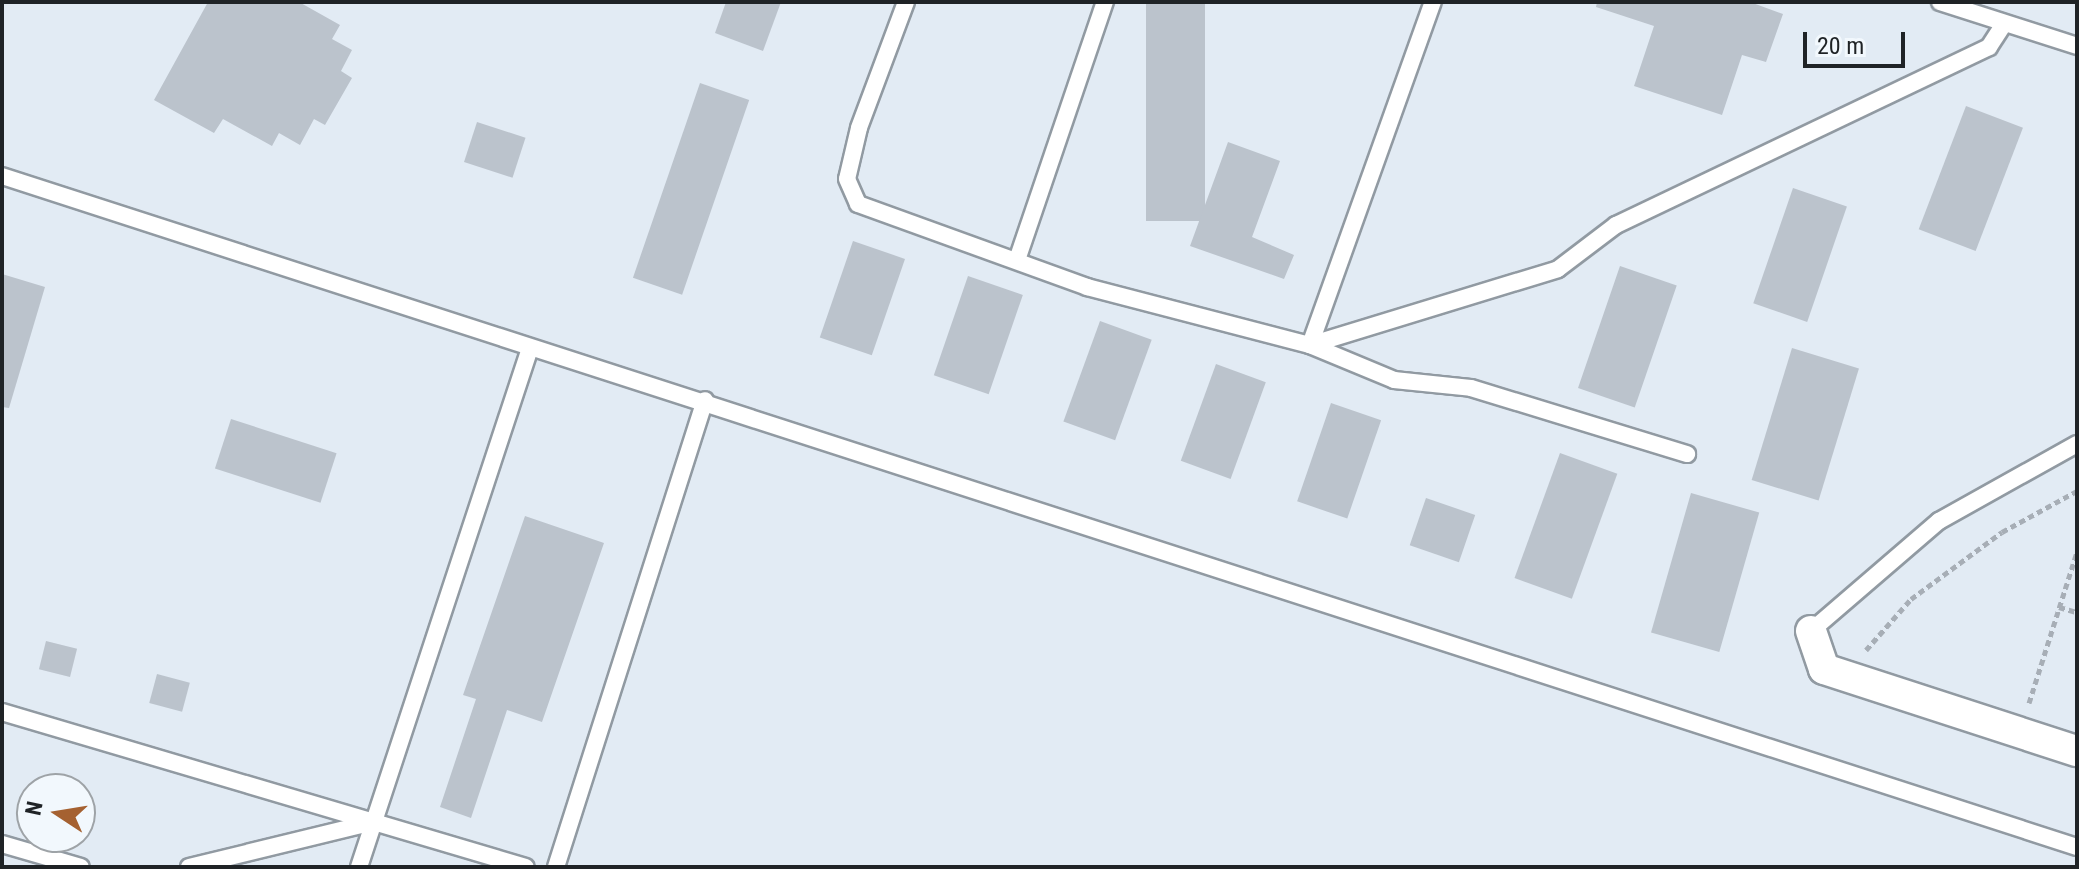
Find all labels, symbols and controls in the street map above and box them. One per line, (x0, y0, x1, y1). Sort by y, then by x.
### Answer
scale bar (1807, 16, 1909, 66)
text: 20 m (1817, 32, 1864, 60)
north arrow (16, 773, 96, 853)
text: N (20, 799, 48, 818)

